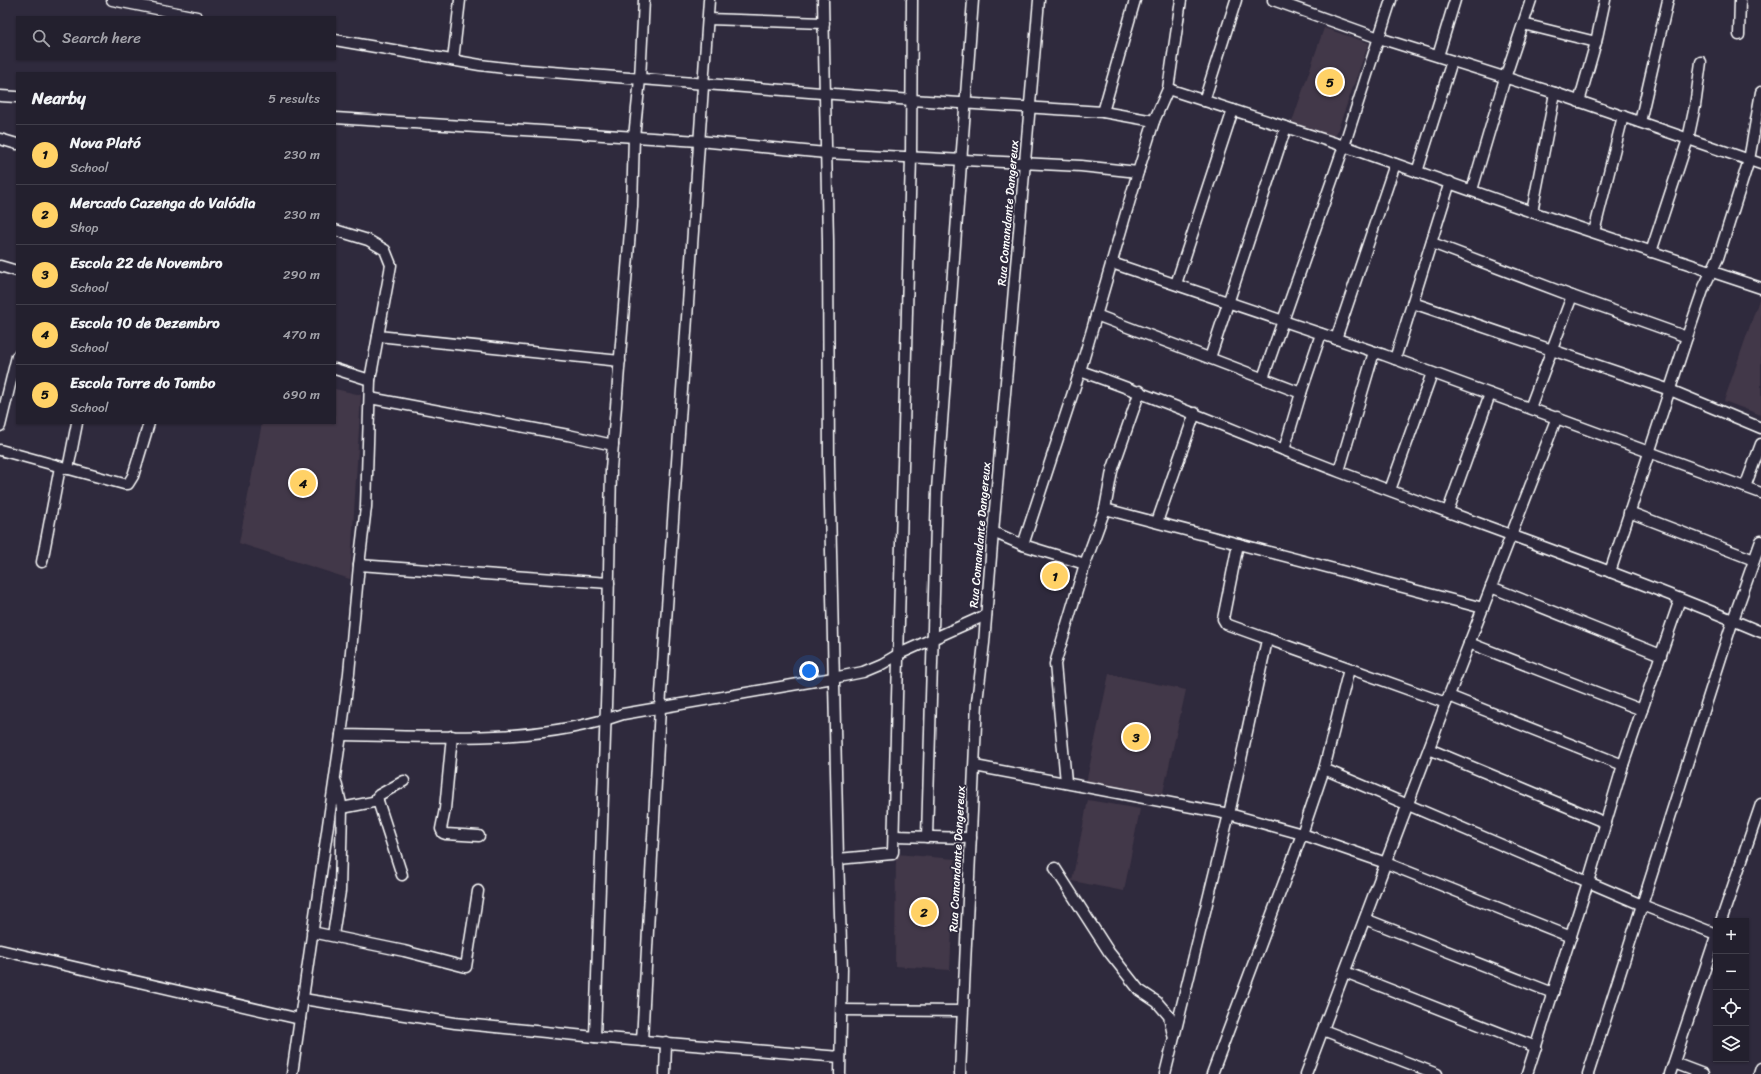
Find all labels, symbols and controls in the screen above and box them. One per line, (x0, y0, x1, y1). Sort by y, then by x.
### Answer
search box (16, 16, 336, 60)
text: Search here (62, 25, 141, 51)
icon: search (30, 27, 52, 49)
pin: 5 (1317, 67, 1343, 97)
text: Nearby (32, 83, 86, 113)
text: 5 results (268, 87, 320, 110)
text: Nova Plató (70, 130, 141, 156)
street label: Rua Comandante Dangereux (991, 138, 1025, 287)
text: 1 (42, 143, 48, 166)
text: 230 m (284, 143, 320, 166)
text: School (70, 156, 108, 179)
text: Mercado Cazenga do Valódia (70, 190, 255, 216)
text: 2 (41, 203, 49, 226)
text: 230 m (284, 203, 320, 226)
text: Shop (70, 216, 98, 239)
text: Escola 22 de Novembro (70, 250, 222, 276)
text: 3 (41, 263, 49, 286)
text: 290 m (283, 263, 320, 286)
text: School (70, 276, 108, 299)
text: Escola 10 de Dezembro (70, 310, 220, 336)
text: 4 (41, 323, 49, 346)
text: 470 m (283, 323, 320, 346)
text: School (70, 336, 108, 359)
text: Escola Torre do Tombo (70, 370, 215, 396)
text: 5 (41, 383, 49, 406)
text: 690 m (283, 383, 320, 406)
text: School (70, 396, 108, 419)
street label: Rua Comandante Dangereux (963, 460, 997, 609)
pin: 4 (290, 468, 316, 498)
pin: 1 (1042, 561, 1068, 591)
your location (799, 661, 819, 681)
pin: 3 (1123, 722, 1149, 752)
street label: Rua Comandante Dangereux (942, 785, 972, 933)
pin: 2 (911, 897, 937, 927)
map controls (1713, 918, 1749, 1062)
button: + (1713, 918, 1749, 954)
button: − (1713, 954, 1749, 990)
button: locate (1713, 990, 1749, 1026)
button: layers (1713, 1026, 1749, 1062)

